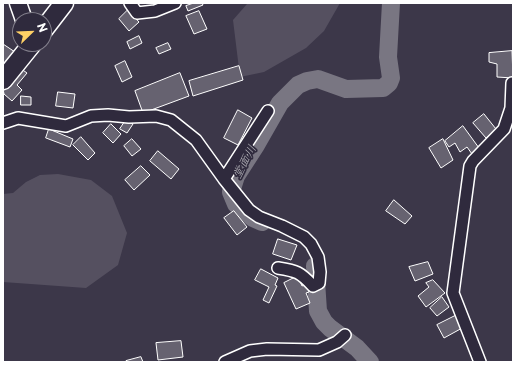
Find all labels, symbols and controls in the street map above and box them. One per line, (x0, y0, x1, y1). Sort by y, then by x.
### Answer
north arrow (12, 12, 52, 52)
text: N (33, 20, 52, 35)
water label: 堂面川 (230, 143, 260, 181)

